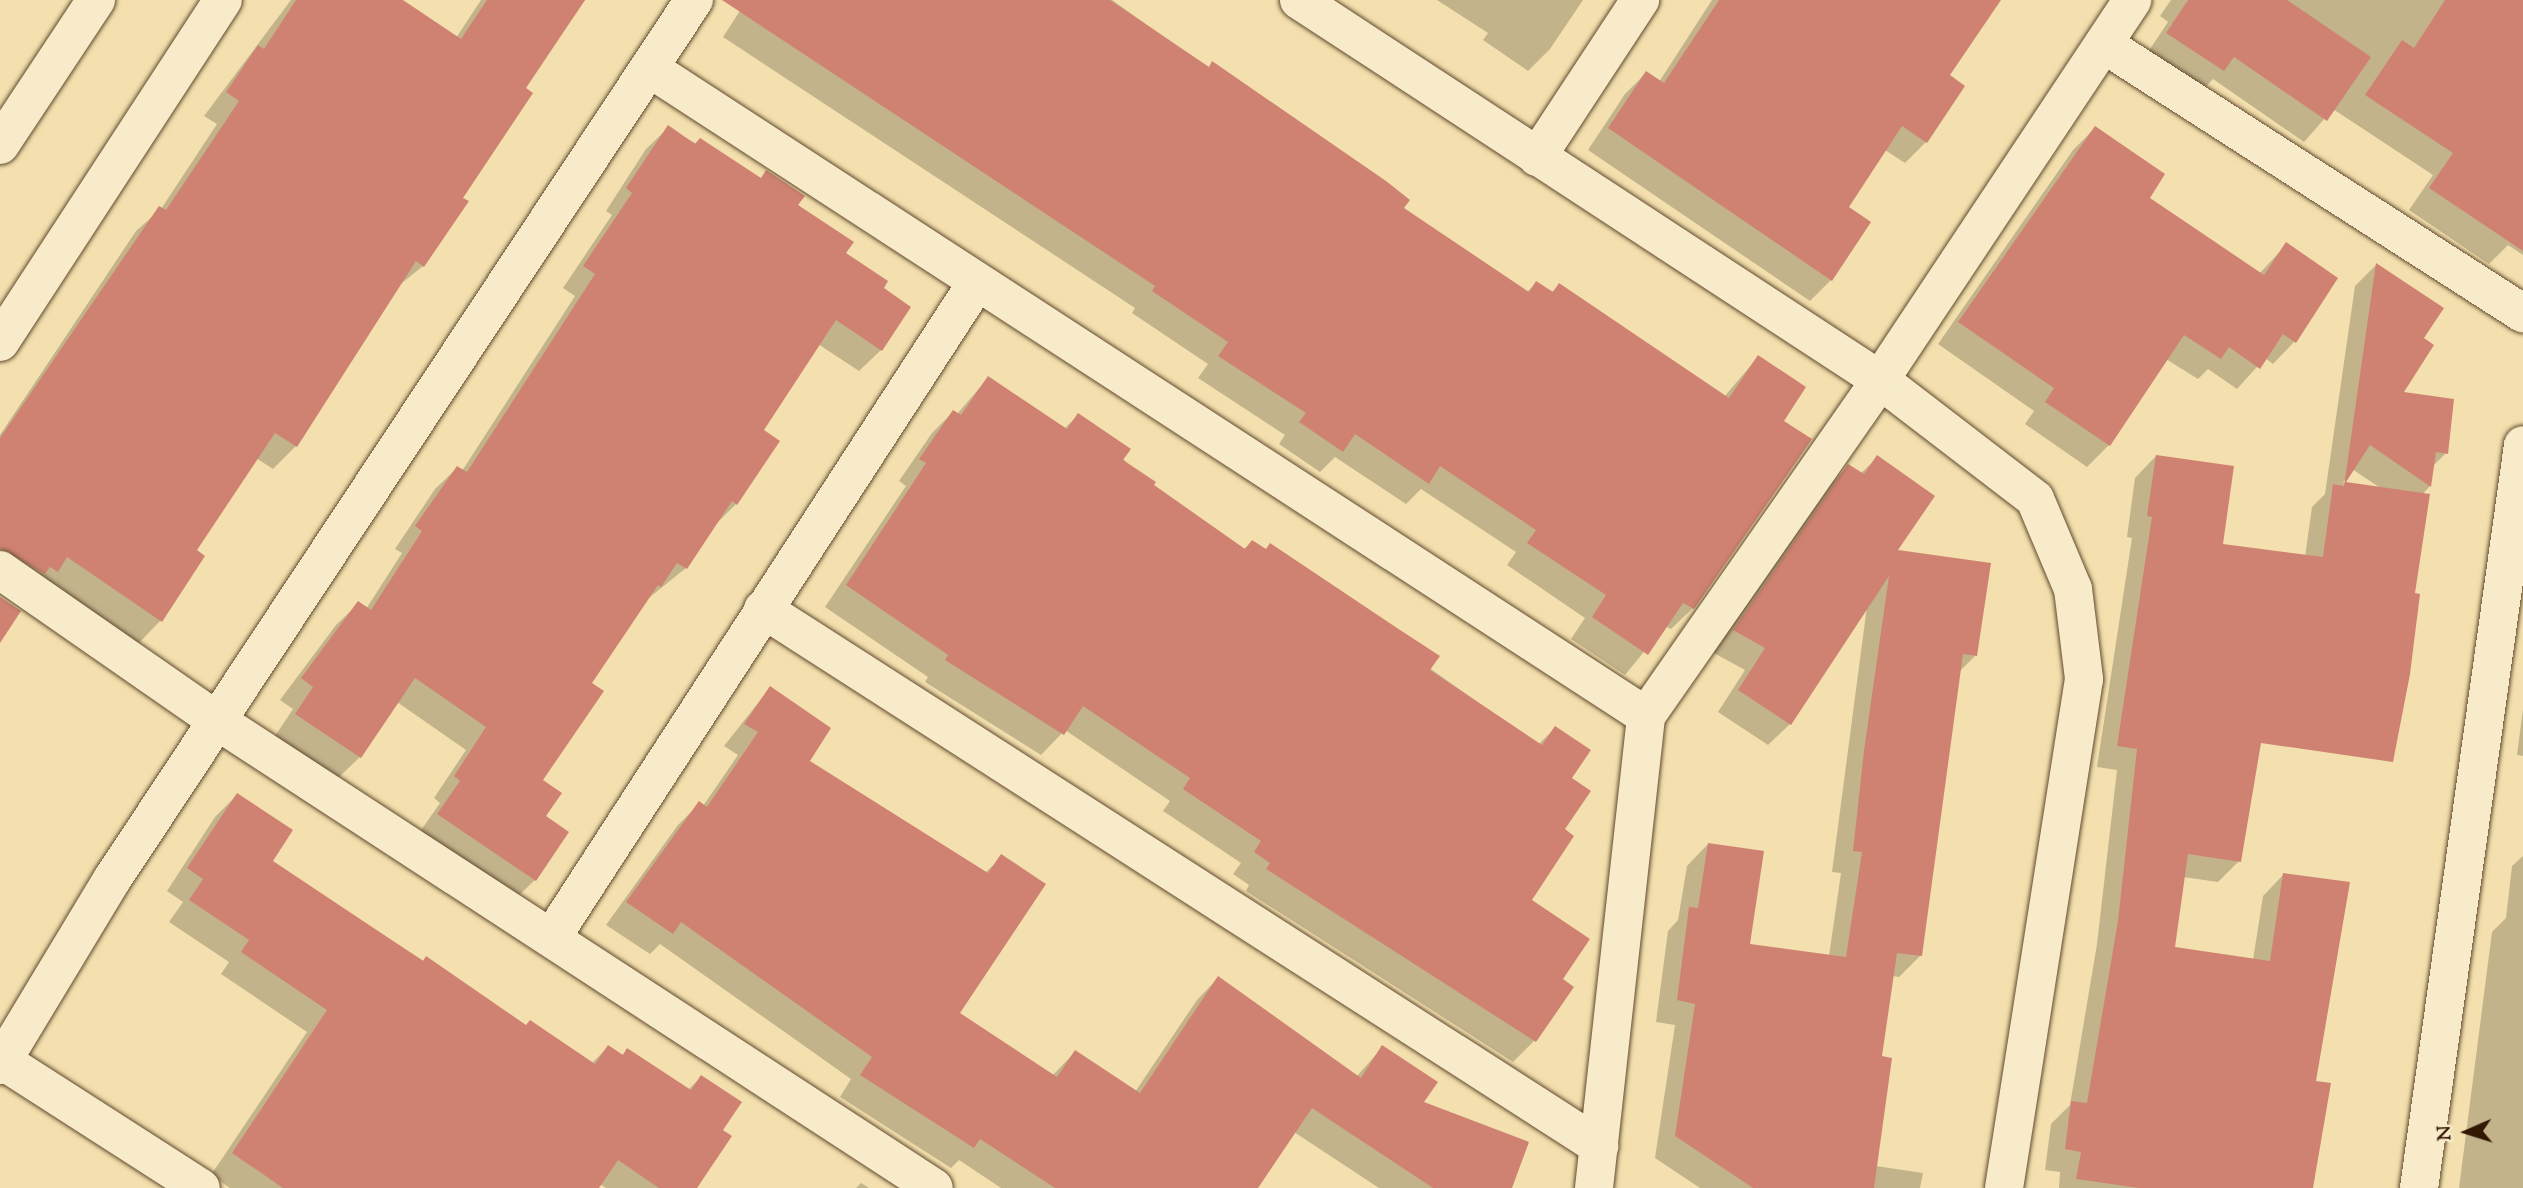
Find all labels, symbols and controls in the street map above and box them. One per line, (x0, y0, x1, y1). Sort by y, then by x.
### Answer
north arrow (2432, 1097, 2502, 1167)
text: N (2432, 1125, 2459, 1141)

